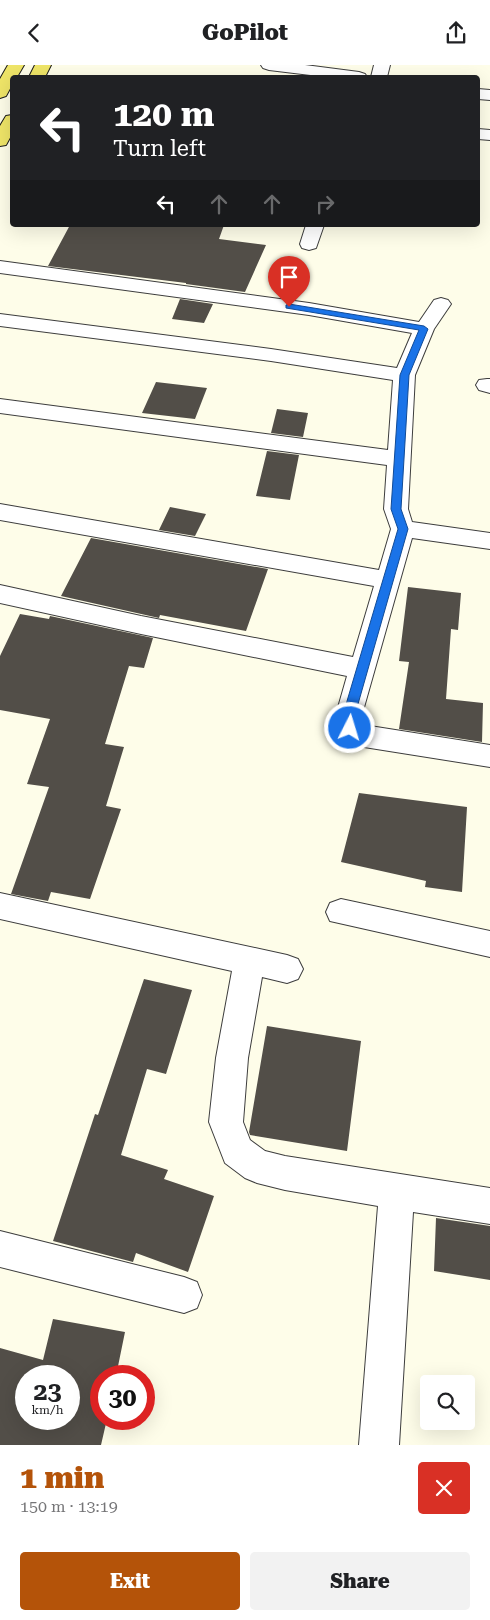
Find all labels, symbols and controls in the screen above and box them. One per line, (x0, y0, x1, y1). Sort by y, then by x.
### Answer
icon: back (20, 19, 48, 47)
icon: share (442, 19, 470, 47)
text: GoPilot (202, 20, 288, 45)
text: 120 m (113, 94, 214, 135)
icon: left (30, 95, 95, 160)
text: Turn left (113, 136, 206, 161)
icon: left (152, 190, 180, 218)
icon: ahead (205, 190, 233, 218)
icon: ahead (258, 190, 286, 218)
icon: right (311, 190, 339, 218)
pin (268, 256, 310, 307)
icon: arrive (275, 263, 303, 291)
position arrow (323, 701, 375, 753)
speed limit sign: 30 (90, 1365, 155, 1430)
map controls (420, 1375, 475, 1430)
button: search (420, 1375, 475, 1430)
text: 23 (33, 1377, 62, 1406)
text: km/h (31, 1403, 64, 1417)
text: 1 min (20, 1460, 104, 1495)
button: close (418, 1462, 470, 1514)
text: 150 m · 13:19 (20, 1497, 118, 1516)
button: Exit (20, 1552, 240, 1610)
button: Share (250, 1552, 470, 1610)

